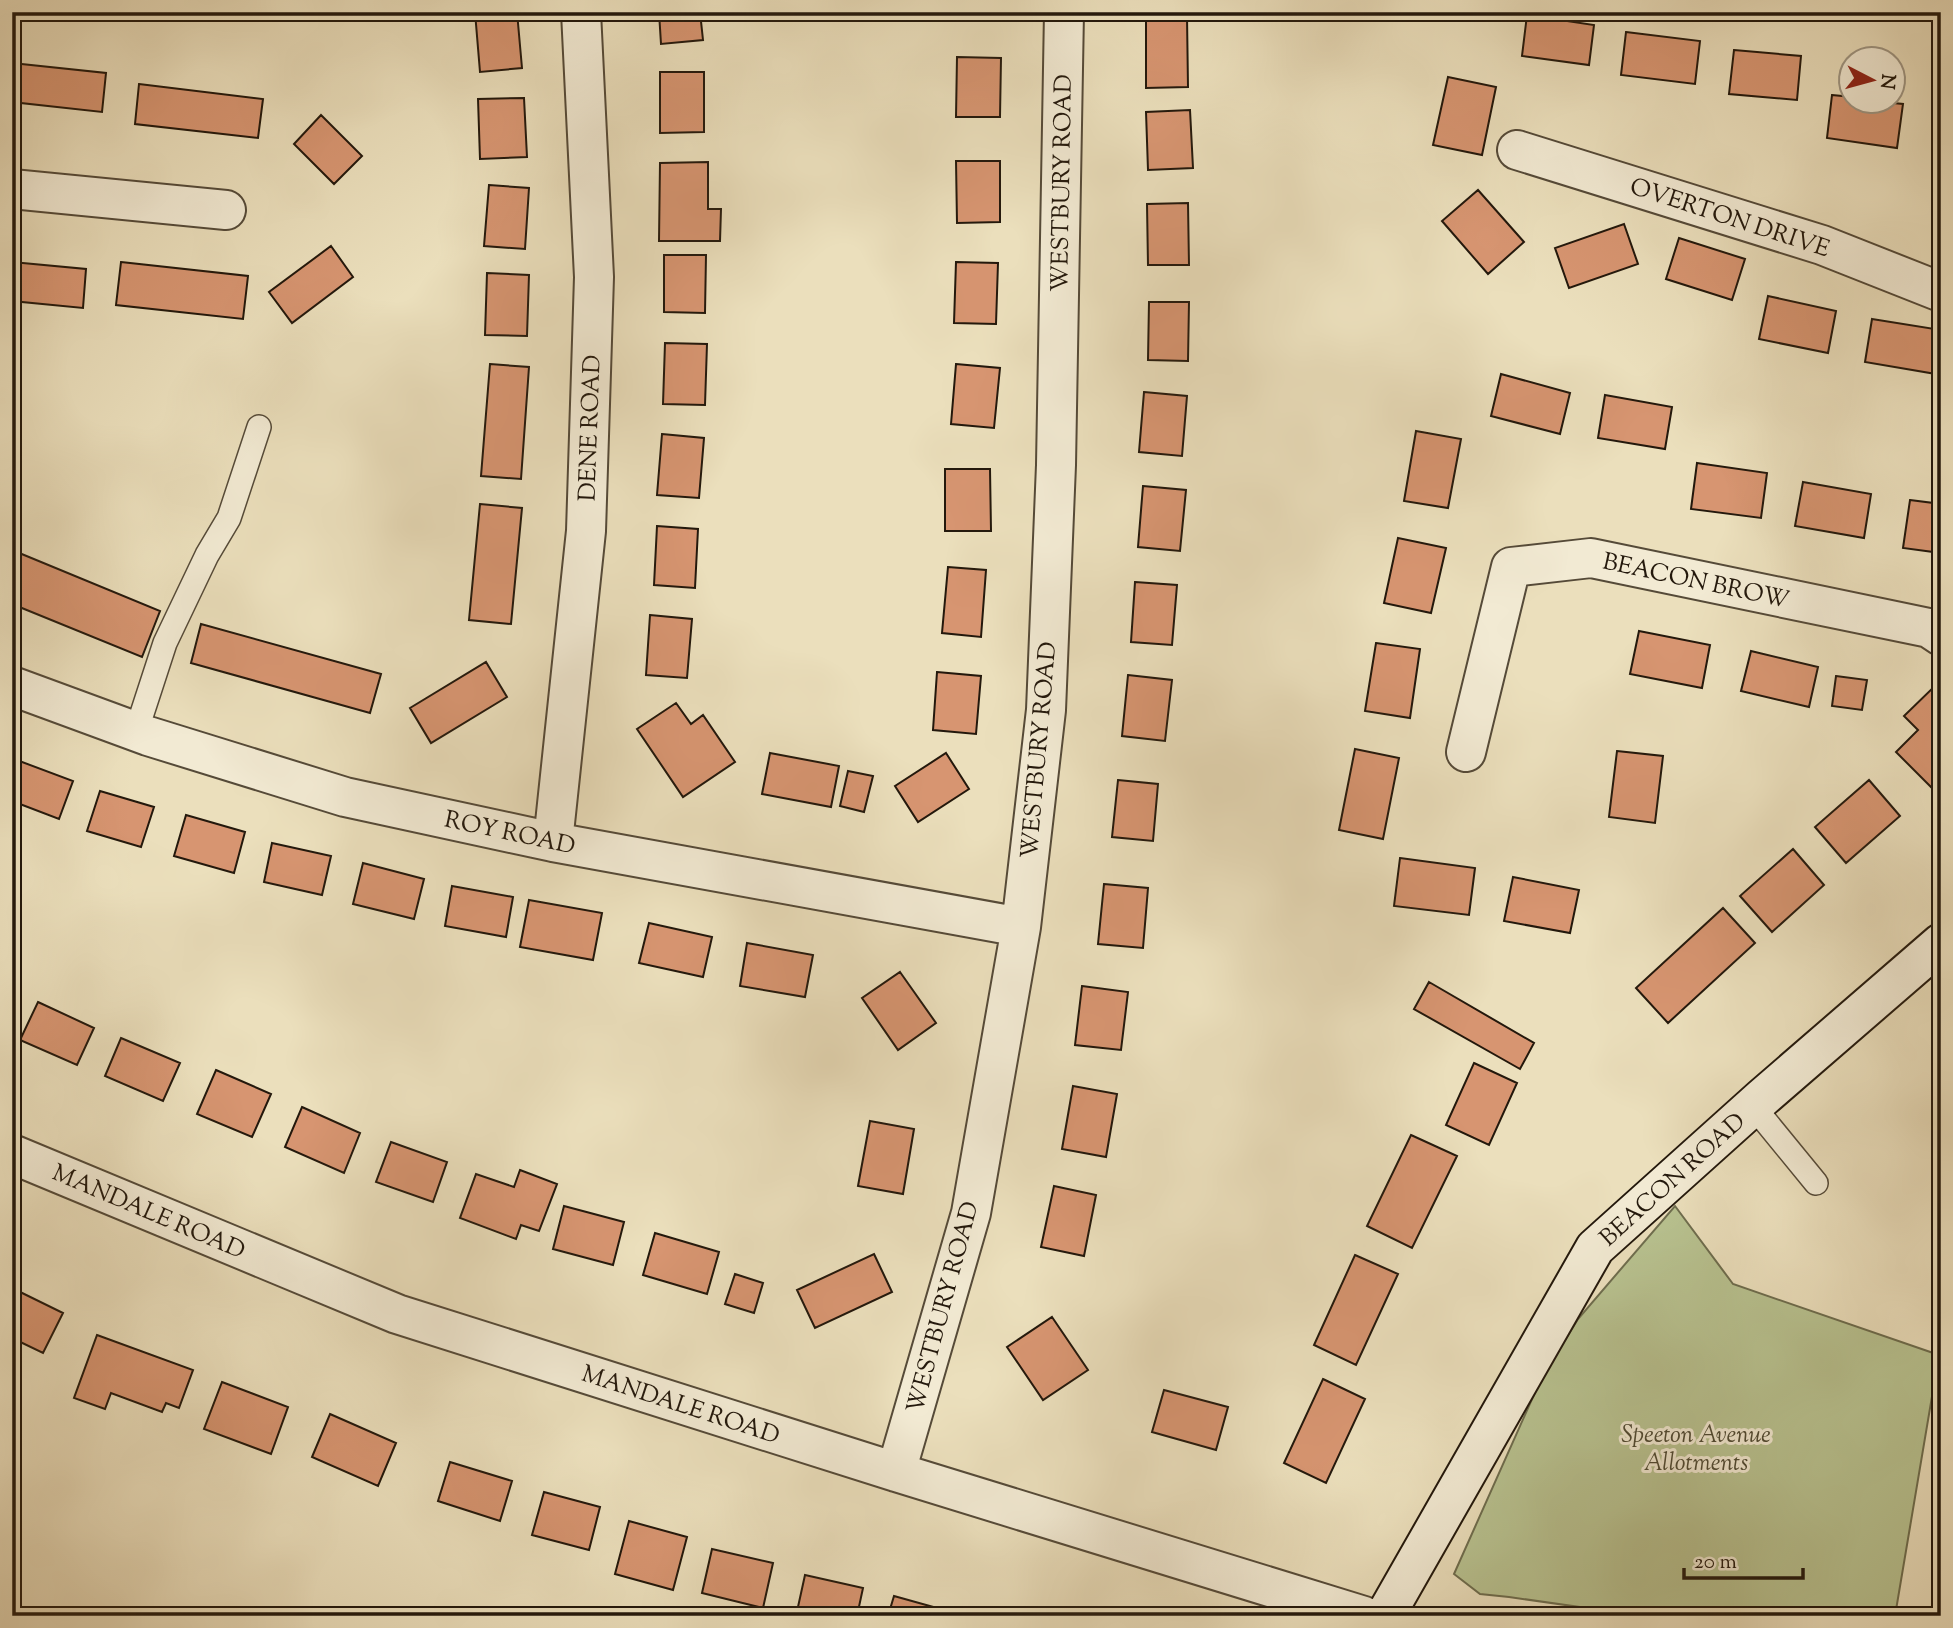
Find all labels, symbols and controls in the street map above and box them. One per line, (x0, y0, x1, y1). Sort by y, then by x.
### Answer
north arrow (1838, 46, 1908, 116)
text: N (1872, 73, 1901, 90)
street label: WESTBURY ROAD (1044, 74, 1082, 292)
street label: OVERTON DRIVE (1625, 171, 1834, 267)
street label: DENE ROAD (571, 354, 611, 502)
street label: BEACON BROW (1599, 546, 1792, 618)
street label: WESTBURY ROAD (1014, 640, 1066, 860)
street label: ROY ROAD (441, 804, 578, 864)
street label: BEACON ROAD (1593, 1106, 1754, 1255)
street label: MANDALE ROAD (47, 1157, 250, 1269)
street label: WESTBURY ROAD (899, 1198, 989, 1417)
street label: MANDALE ROAD (577, 1358, 784, 1454)
park label: Speeton Avenue Allotments (1621, 1419, 1771, 1481)
scale bar (1684, 1537, 1802, 1581)
text: 20 m (1694, 1548, 1737, 1578)

